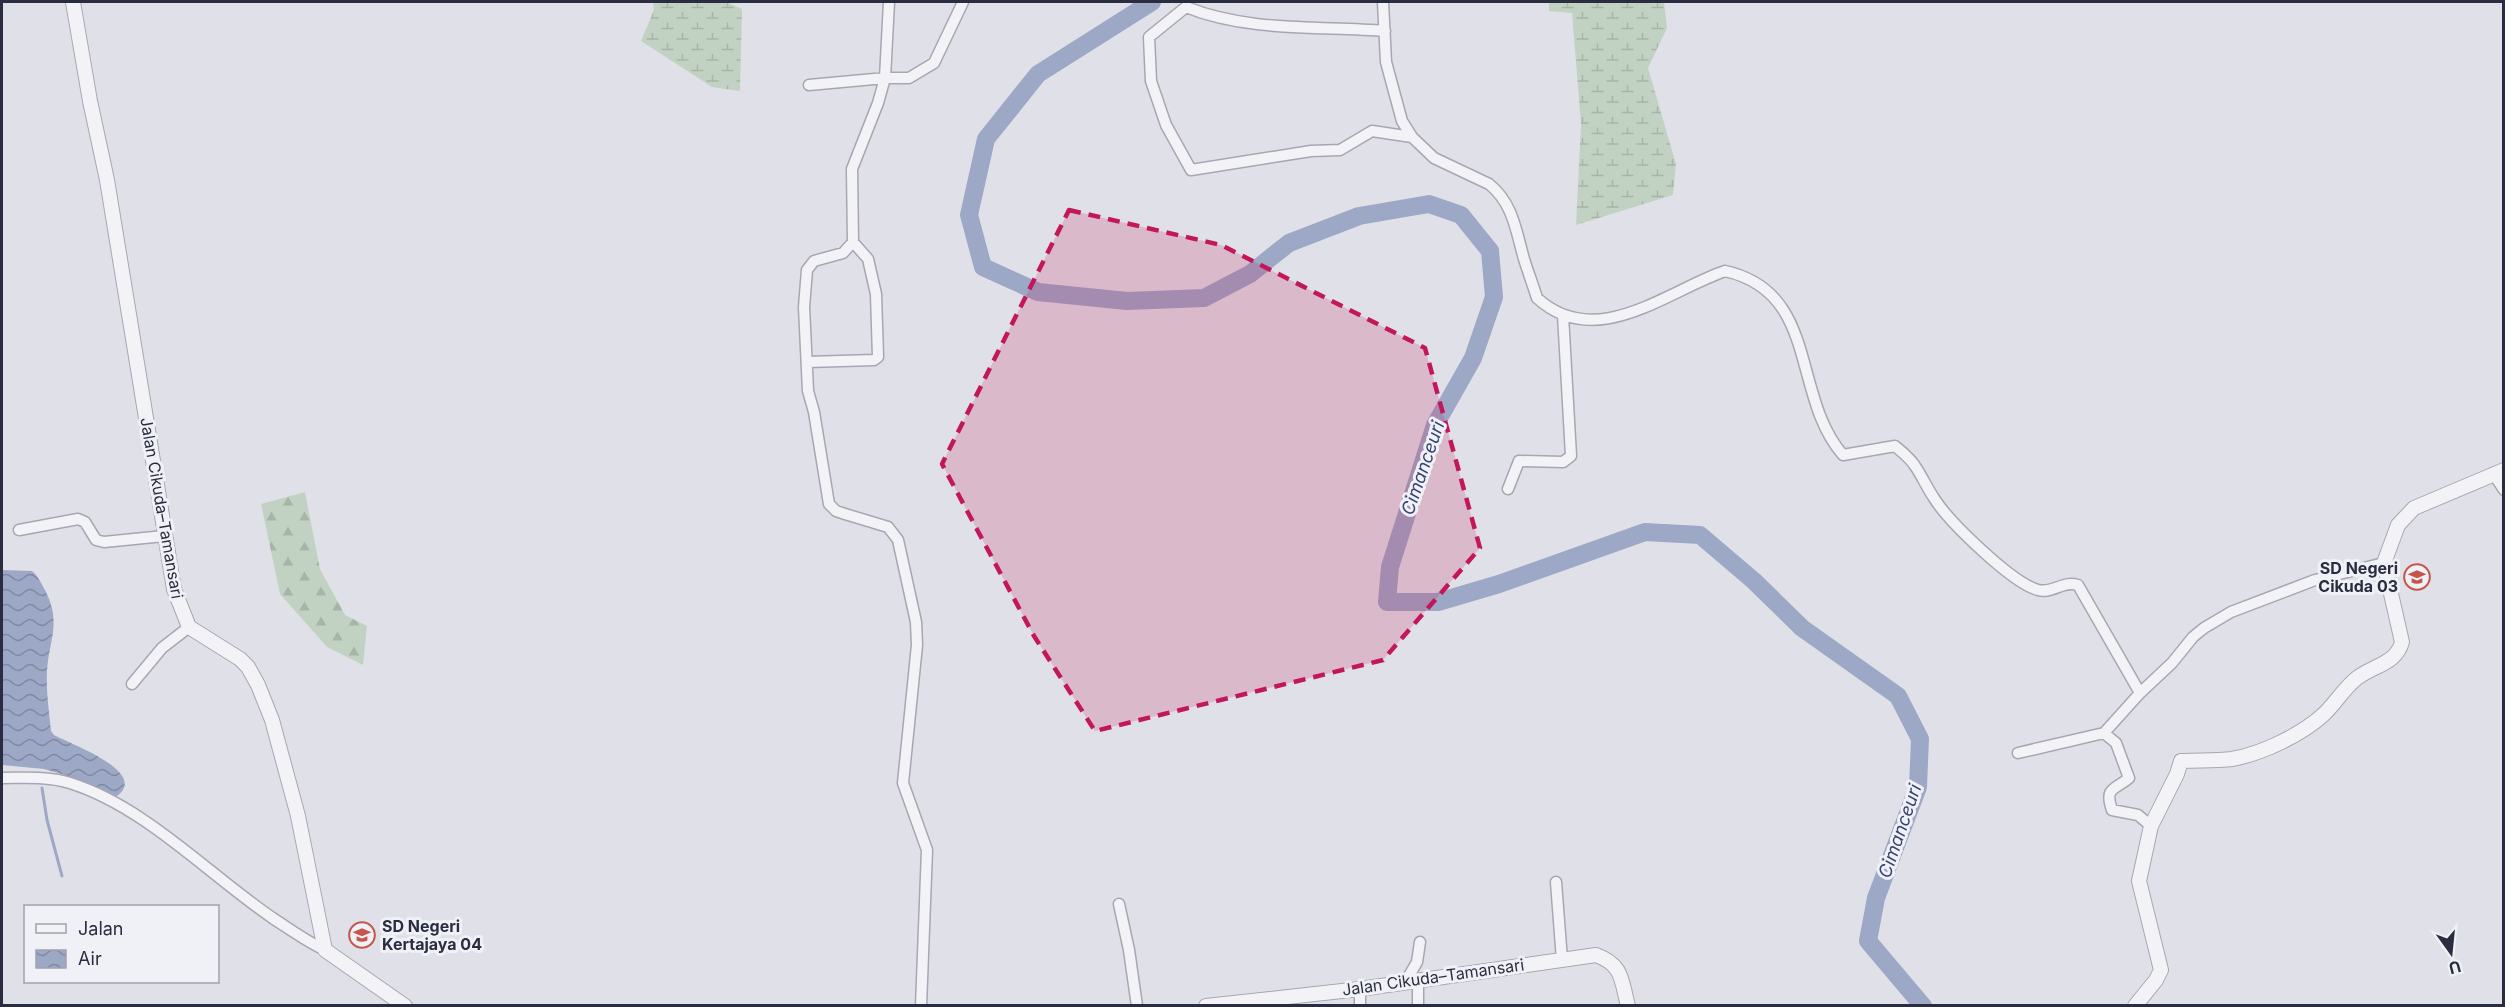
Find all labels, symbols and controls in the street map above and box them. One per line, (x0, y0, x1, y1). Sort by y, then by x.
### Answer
street label: Jalan Cikuda–Tamansari (136, 416, 188, 600)
water label: Cimanceuri (1397, 418, 1449, 517)
place label: SD Negeri Cikuda 03 (2318, 558, 2398, 596)
school or university icon: SD Negeri Cikuda 03 (2402, 562, 2432, 592)
water label: Cimanceuri (1874, 781, 1926, 880)
legend (24, 905, 219, 983)
place label: SD Negeri Kertajaya 04 (382, 916, 482, 954)
text: Jalan (78, 918, 123, 939)
school or university icon: SD Negeri Kertajaya 04 (347, 920, 377, 950)
north arrow (2421, 923, 2481, 983)
text: Air (78, 948, 102, 969)
street label: Jalan Cikuda–Tamansari (1341, 954, 1525, 1000)
text: U (2447, 956, 2463, 979)

